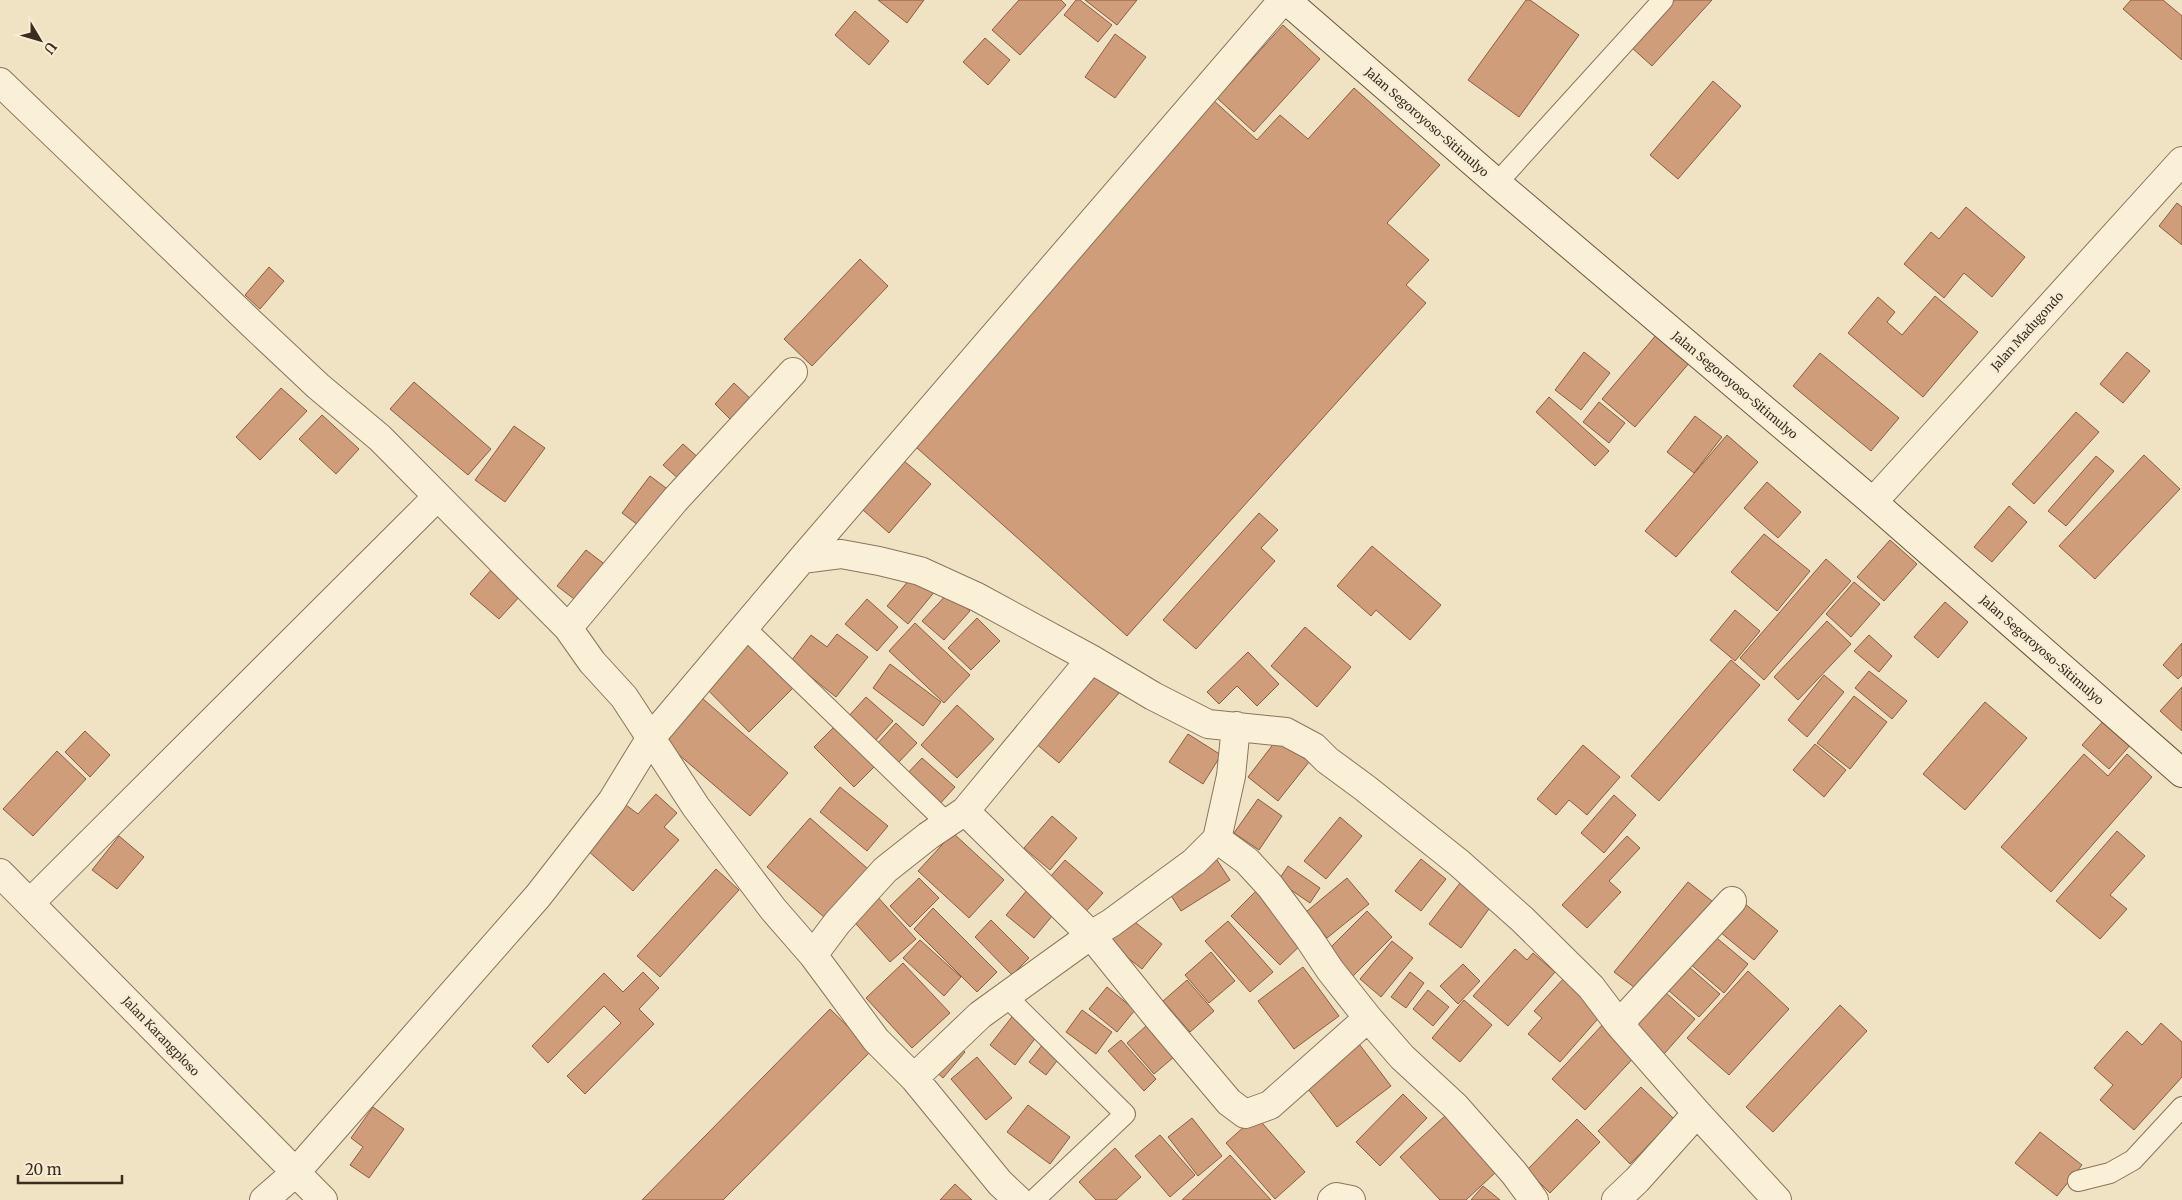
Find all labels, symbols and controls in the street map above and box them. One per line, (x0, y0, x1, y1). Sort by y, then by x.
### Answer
north arrow (15, 15, 65, 65)
text: U (40, 38, 61, 58)
street label: Jalan Segoroyoso-Sitimulyo (1361, 63, 1492, 180)
street label: Jalan Madugondo (1987, 289, 2066, 374)
street label: Jalan Segoroyoso-Sitimulyo (1668, 327, 1801, 442)
street label: Jalan Segoroyoso-Sitimulyo (1976, 591, 2107, 708)
street label: Jalan Karangploso (119, 993, 203, 1079)
scale bar (18, 1152, 121, 1184)
text: 20 m (25, 1160, 62, 1179)

